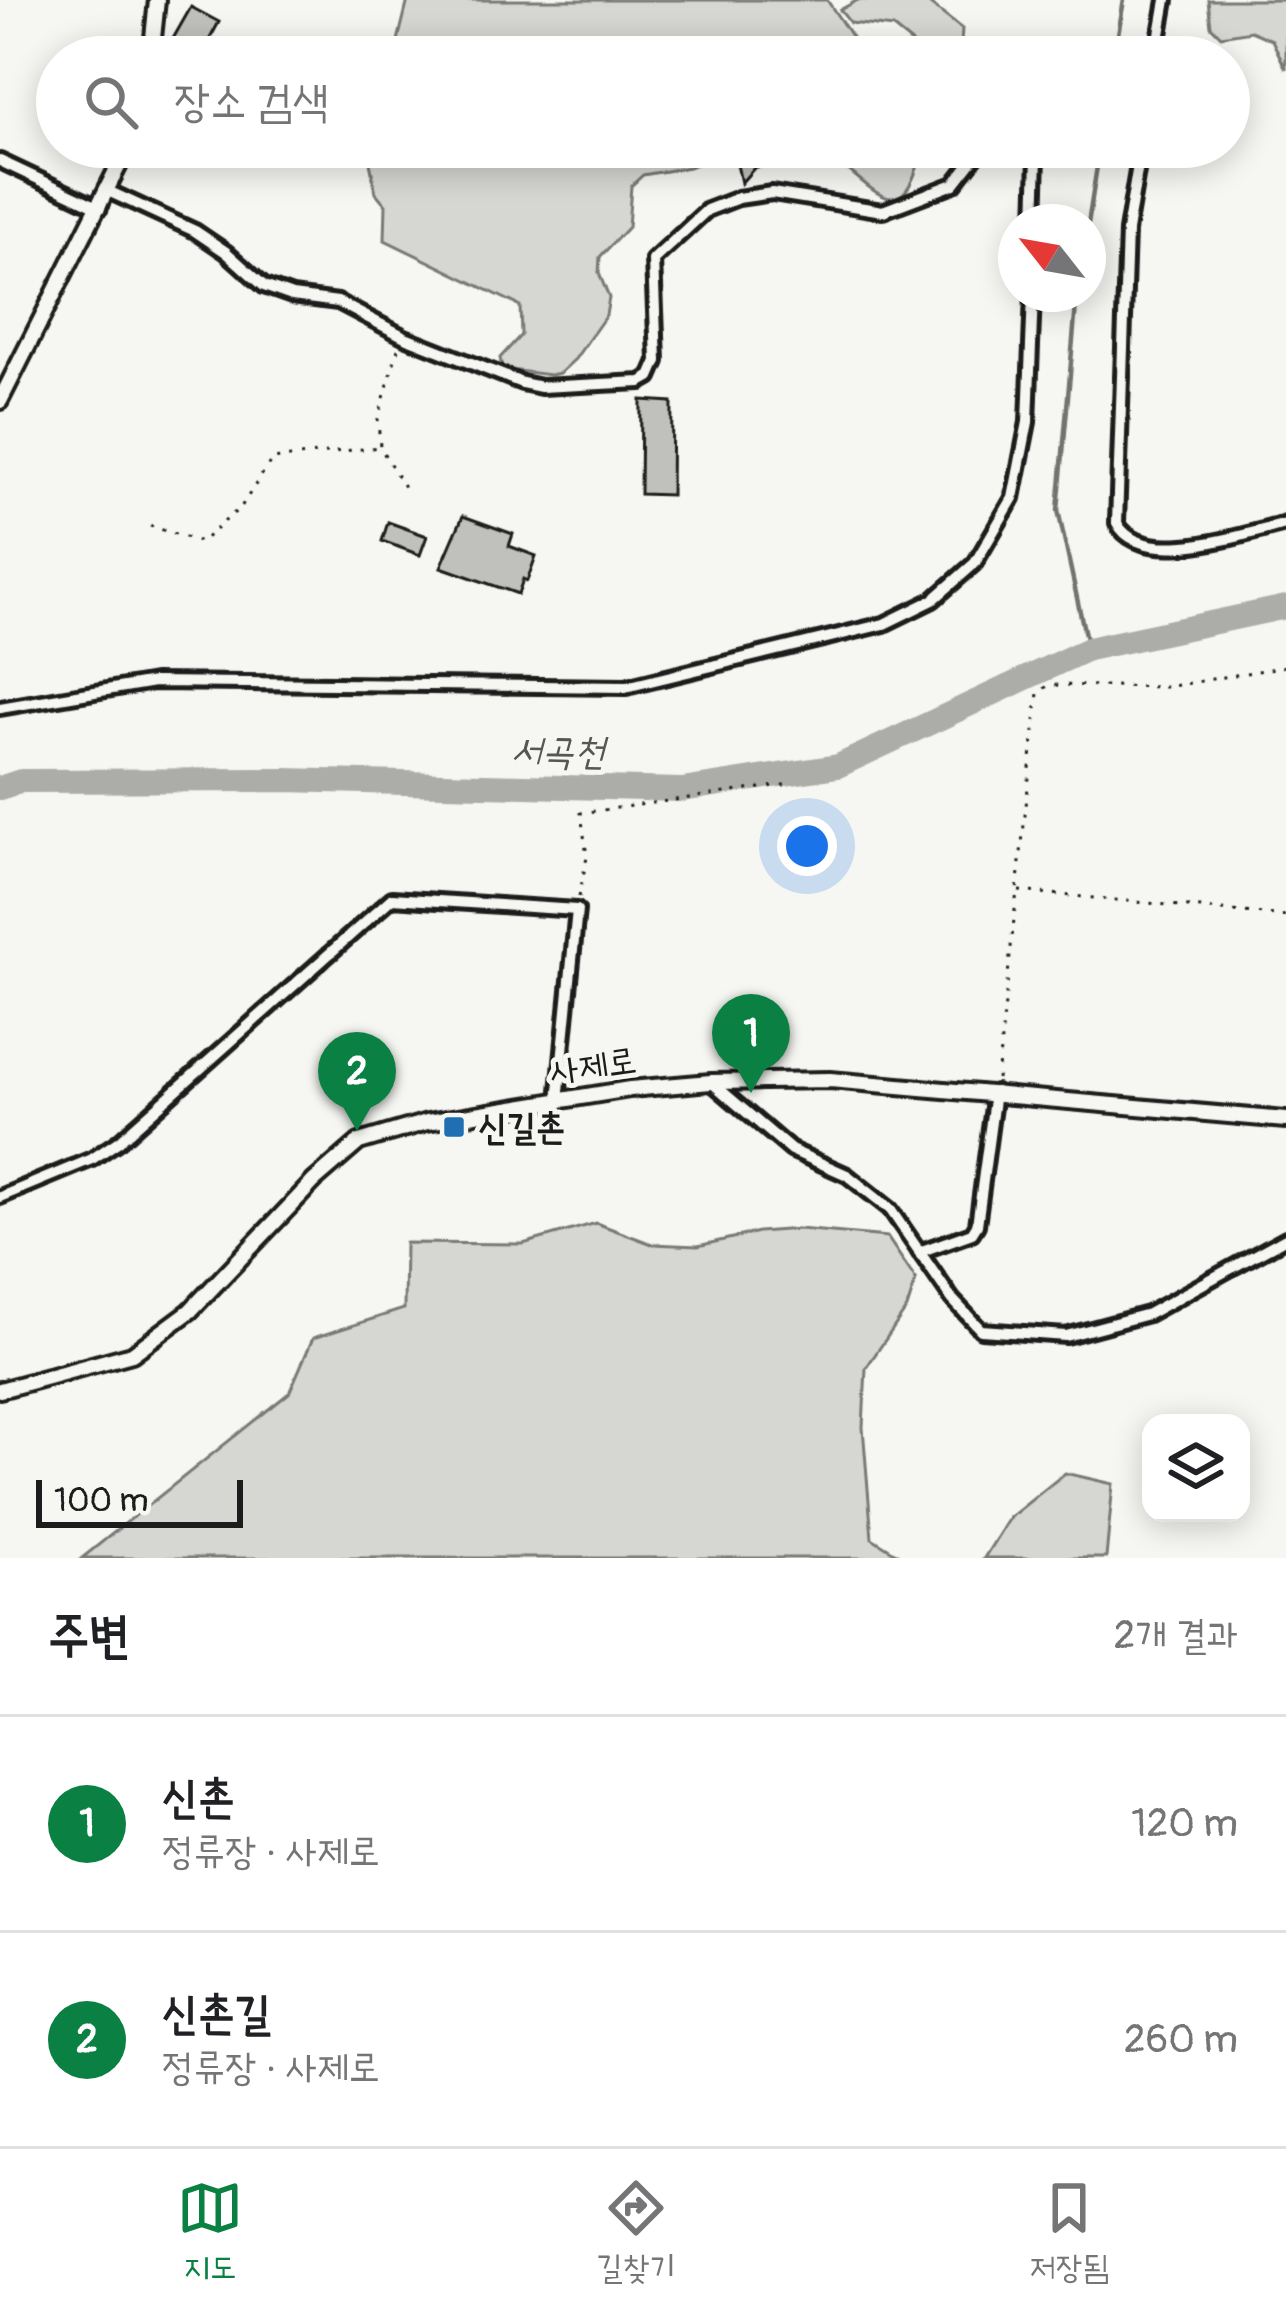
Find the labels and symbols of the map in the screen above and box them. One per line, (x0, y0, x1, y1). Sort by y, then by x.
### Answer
north arrow (998, 204, 1106, 312)
water label: 서곡천 (511, 726, 609, 776)
your location (777, 816, 837, 876)
pin: 1 (712, 994, 790, 1093)
pin: 2 (318, 1032, 396, 1131)
street label: 사제로 (547, 1038, 639, 1094)
place label: 신길촌 (478, 1105, 565, 1150)
marker: 신길촌 (441, 1114, 467, 1140)
scale bar (36, 1474, 243, 1527)

